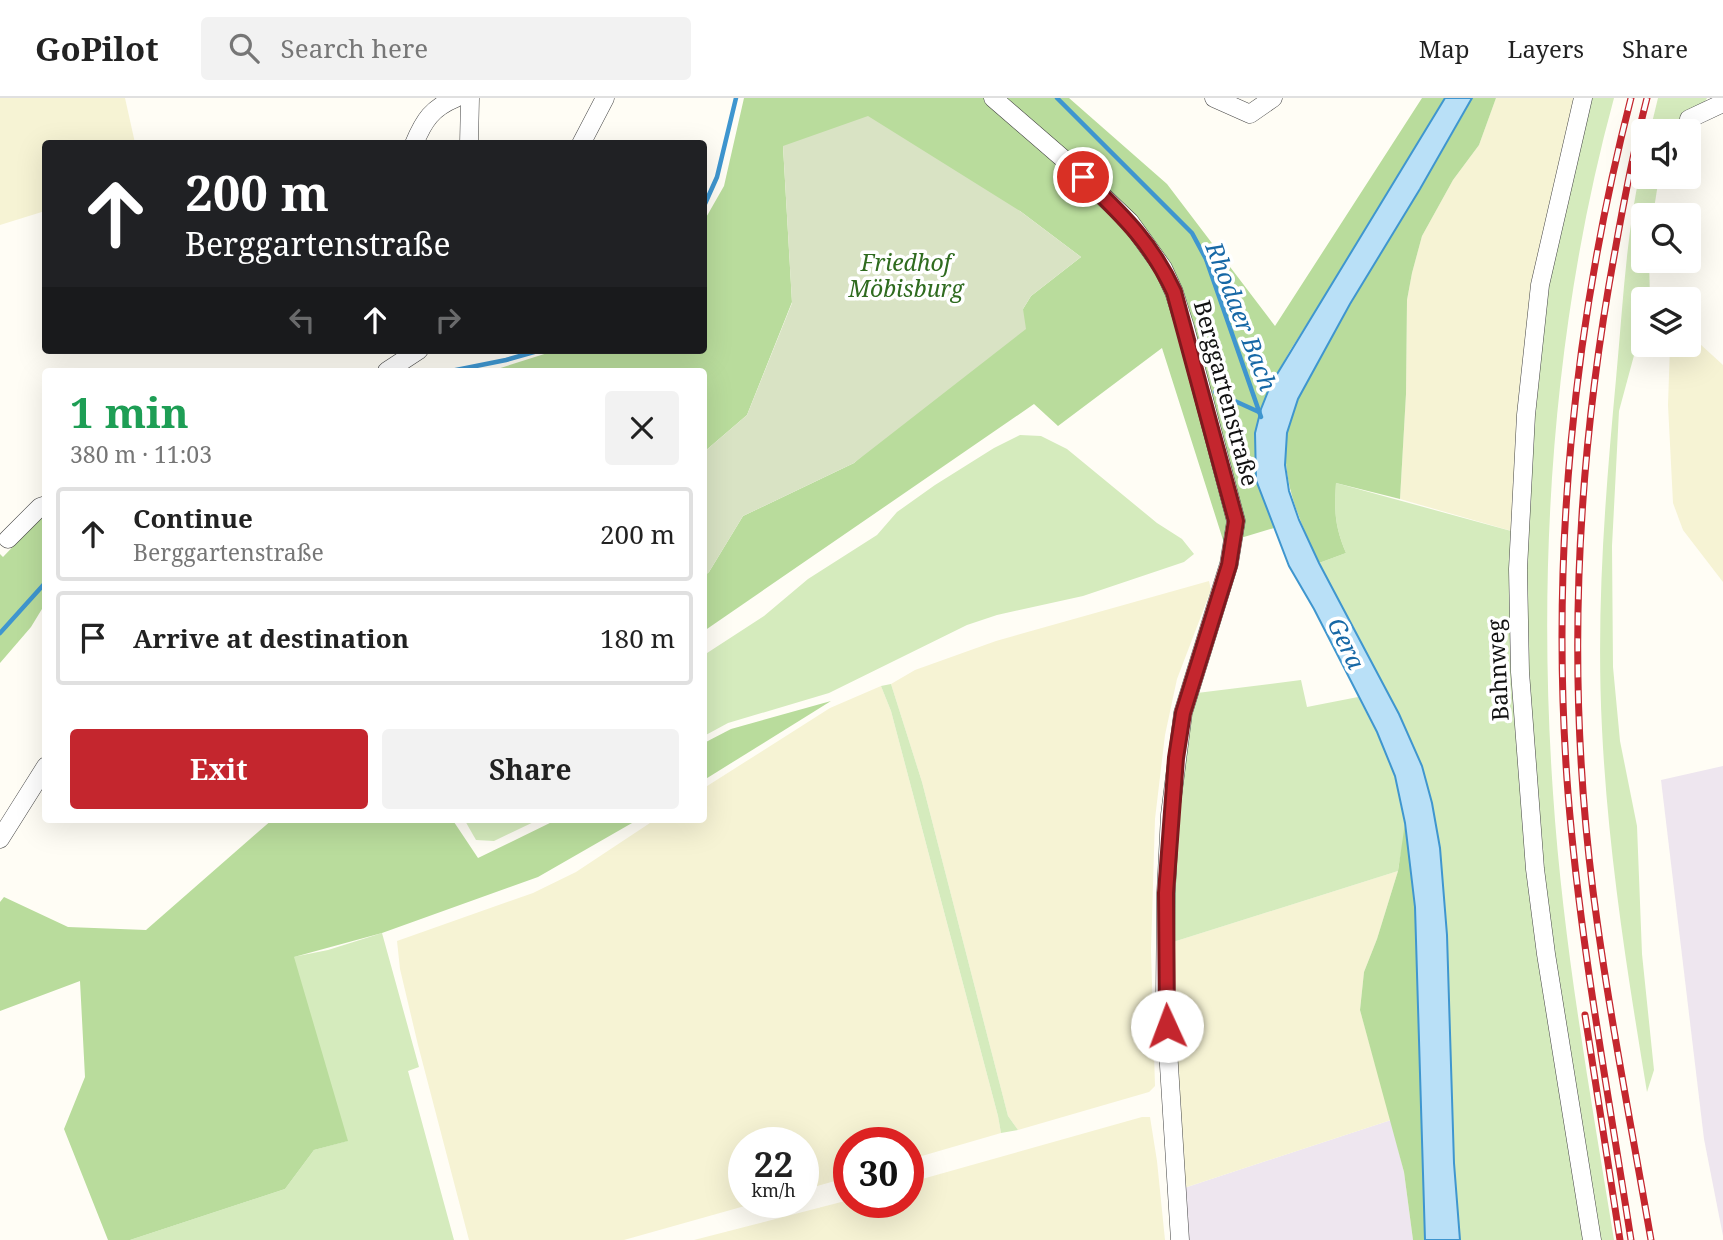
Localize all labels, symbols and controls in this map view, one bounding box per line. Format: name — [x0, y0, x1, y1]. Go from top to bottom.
search box — [201, 17, 691, 80]
text: GoPilot — [35, 26, 159, 71]
icon: search — [225, 29, 263, 67]
text: Search here — [281, 30, 428, 66]
text: Map — [1419, 32, 1470, 65]
text: Layers — [1508, 32, 1584, 65]
text: Share — [1622, 32, 1688, 65]
map controls — [1631, 119, 1701, 357]
button: sound — [1631, 119, 1701, 189]
pin — [1053, 147, 1113, 207]
icon: arrive — [1064, 158, 1102, 196]
text: 200 m — [185, 159, 329, 225]
icon: ahead — [70, 168, 161, 259]
button: search — [1631, 203, 1701, 273]
text: Berggartenstraße — [185, 222, 451, 265]
water label: Rhodaer Bach — [1198, 236, 1286, 395]
park label: Friedhof Möbisburg — [847, 246, 965, 304]
button: layers — [1631, 287, 1701, 357]
street label: Berggartenstraße — [1187, 297, 1267, 489]
icon: left — [283, 301, 321, 339]
icon: ahead — [356, 301, 394, 339]
icon: right — [429, 301, 467, 339]
text: 1 min — [70, 383, 189, 440]
button: close — [605, 391, 679, 465]
text: 380 m · 11:03 — [70, 438, 212, 470]
text: Continue — [133, 500, 253, 536]
icon: ahead — [74, 515, 112, 553]
text: 200 m — [600, 516, 675, 552]
text: Berggartenstraße — [133, 536, 324, 568]
water label: Gera — [1320, 612, 1374, 674]
street label: Bahnweg — [1478, 618, 1516, 722]
icon: arrive — [74, 619, 112, 657]
text: Arrive at destination — [133, 620, 409, 656]
text: 180 m — [600, 620, 675, 656]
button: Exit — [70, 729, 368, 809]
button: Share — [382, 729, 679, 809]
position arrow — [1130, 989, 1204, 1063]
speed limit sign: 30 — [833, 1127, 924, 1218]
text: 22 — [754, 1140, 793, 1187]
text: km/h — [751, 1178, 796, 1202]

